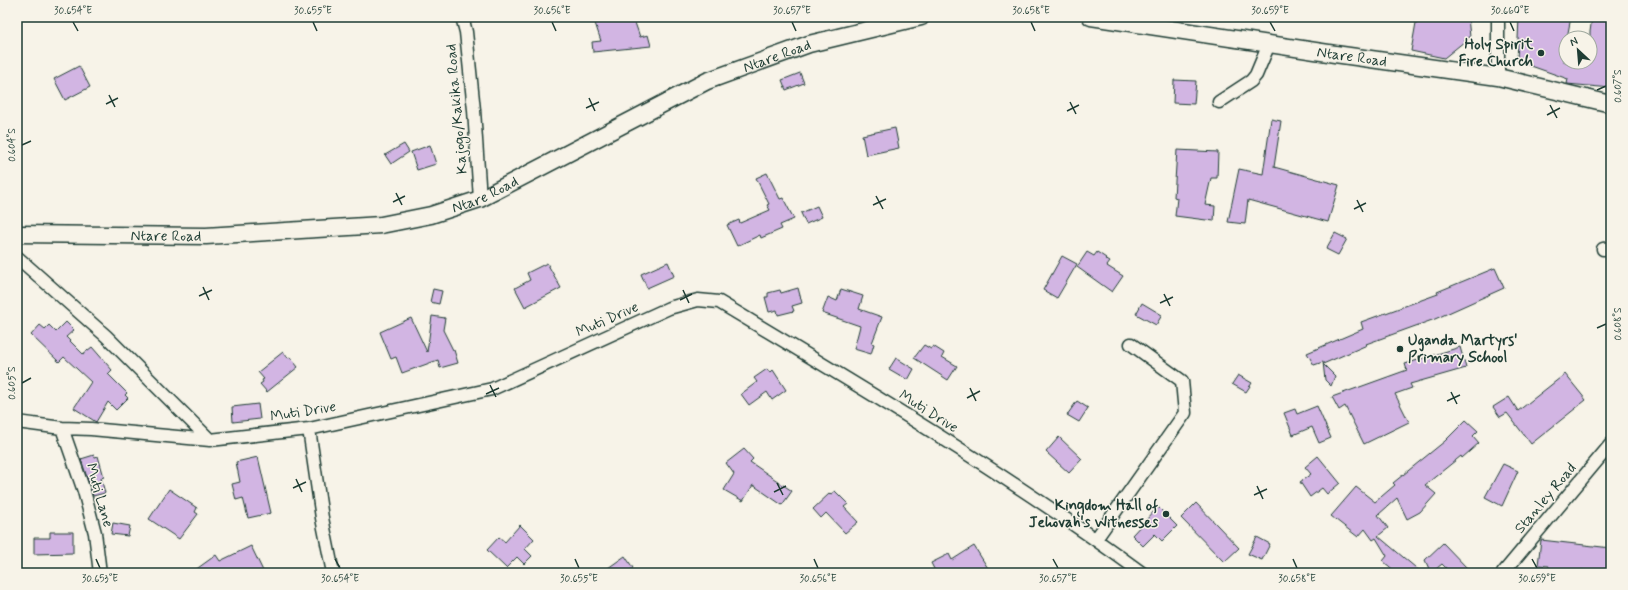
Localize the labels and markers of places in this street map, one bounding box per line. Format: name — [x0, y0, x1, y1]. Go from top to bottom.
place label: Holy Spirit Fire Church — [1458, 35, 1534, 72]
marker: Holy Spirit Fire Church — [1536, 48, 1546, 58]
place label: Uganda Martyrs' Primary School — [1408, 331, 1517, 368]
marker: Uganda Martyrs' Primary School — [1395, 344, 1405, 354]
place label: Kingdom Hall of Jehovah's Witnesses — [1029, 496, 1158, 533]
marker: Kingdom Hall of Jehovah's Witnesses — [1161, 509, 1171, 519]

